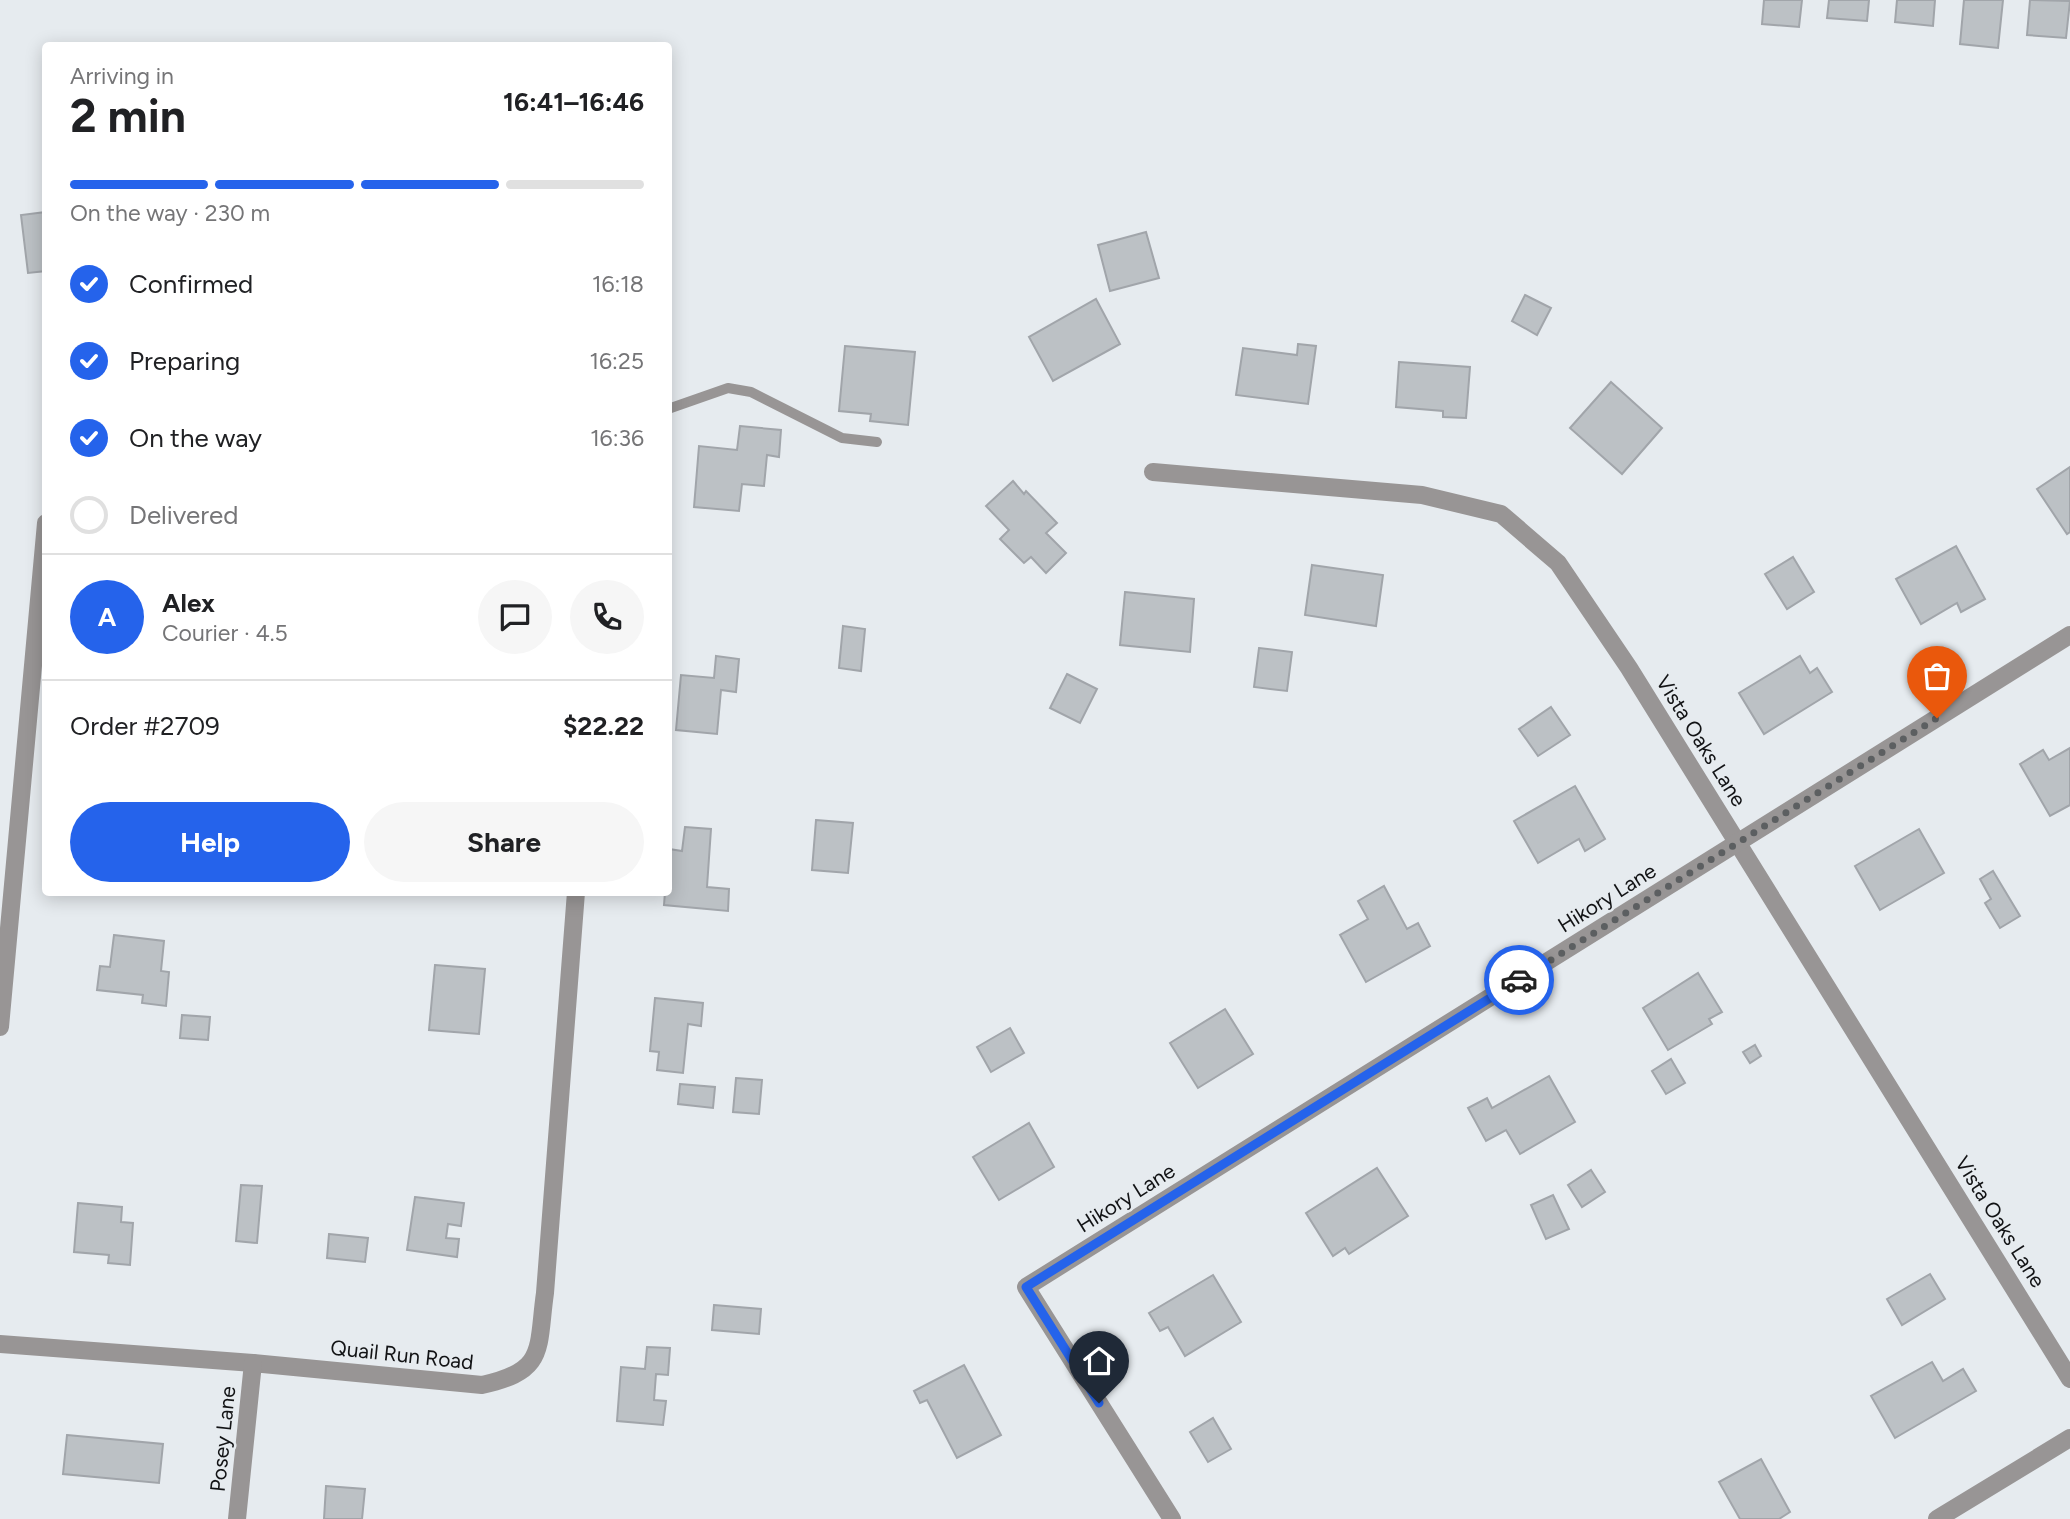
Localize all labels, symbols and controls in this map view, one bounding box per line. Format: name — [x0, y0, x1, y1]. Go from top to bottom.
text: Arriving in — [70, 62, 174, 90]
text: 16:41–16:46 — [503, 86, 644, 118]
text: 2 min — [70, 88, 186, 144]
text: On the way · 230 m — [70, 199, 270, 227]
icon: check — [70, 265, 108, 303]
text: Confirmed — [129, 268, 253, 300]
text: 16:18 — [592, 270, 644, 298]
icon: check — [70, 342, 108, 380]
text: Preparing — [129, 345, 240, 377]
text: 16:25 — [590, 347, 644, 375]
icon: check — [70, 419, 108, 457]
text: On the way — [129, 422, 262, 454]
text: 16:36 — [590, 424, 644, 452]
text: Delivered — [129, 499, 238, 531]
button: chat — [478, 580, 552, 654]
button: phone — [570, 580, 644, 654]
text: Alex — [162, 587, 215, 619]
text: A — [98, 601, 116, 633]
text: Courier · 4.5 — [162, 619, 288, 647]
pin — [1907, 646, 1967, 718]
icon: bag — [1918, 657, 1956, 695]
street label: Vista Oaks Lane — [1651, 671, 1752, 811]
text: Order #2709 — [70, 710, 220, 742]
text: $22.22 — [563, 710, 644, 742]
button: Help — [70, 802, 350, 882]
button: Share — [364, 802, 644, 882]
street label: Hikory Lane — [1553, 858, 1660, 938]
courier — [1484, 945, 1554, 1015]
icon: car — [1500, 961, 1538, 999]
street label: Vista Oaks Lane — [1950, 1152, 2051, 1292]
street label: Hikory Lane — [1072, 1158, 1179, 1238]
pin — [1069, 1331, 1129, 1403]
street label: Quail Run Road — [329, 1335, 475, 1374]
icon: home — [1080, 1342, 1118, 1380]
street label: Posey Lane — [205, 1385, 240, 1493]

